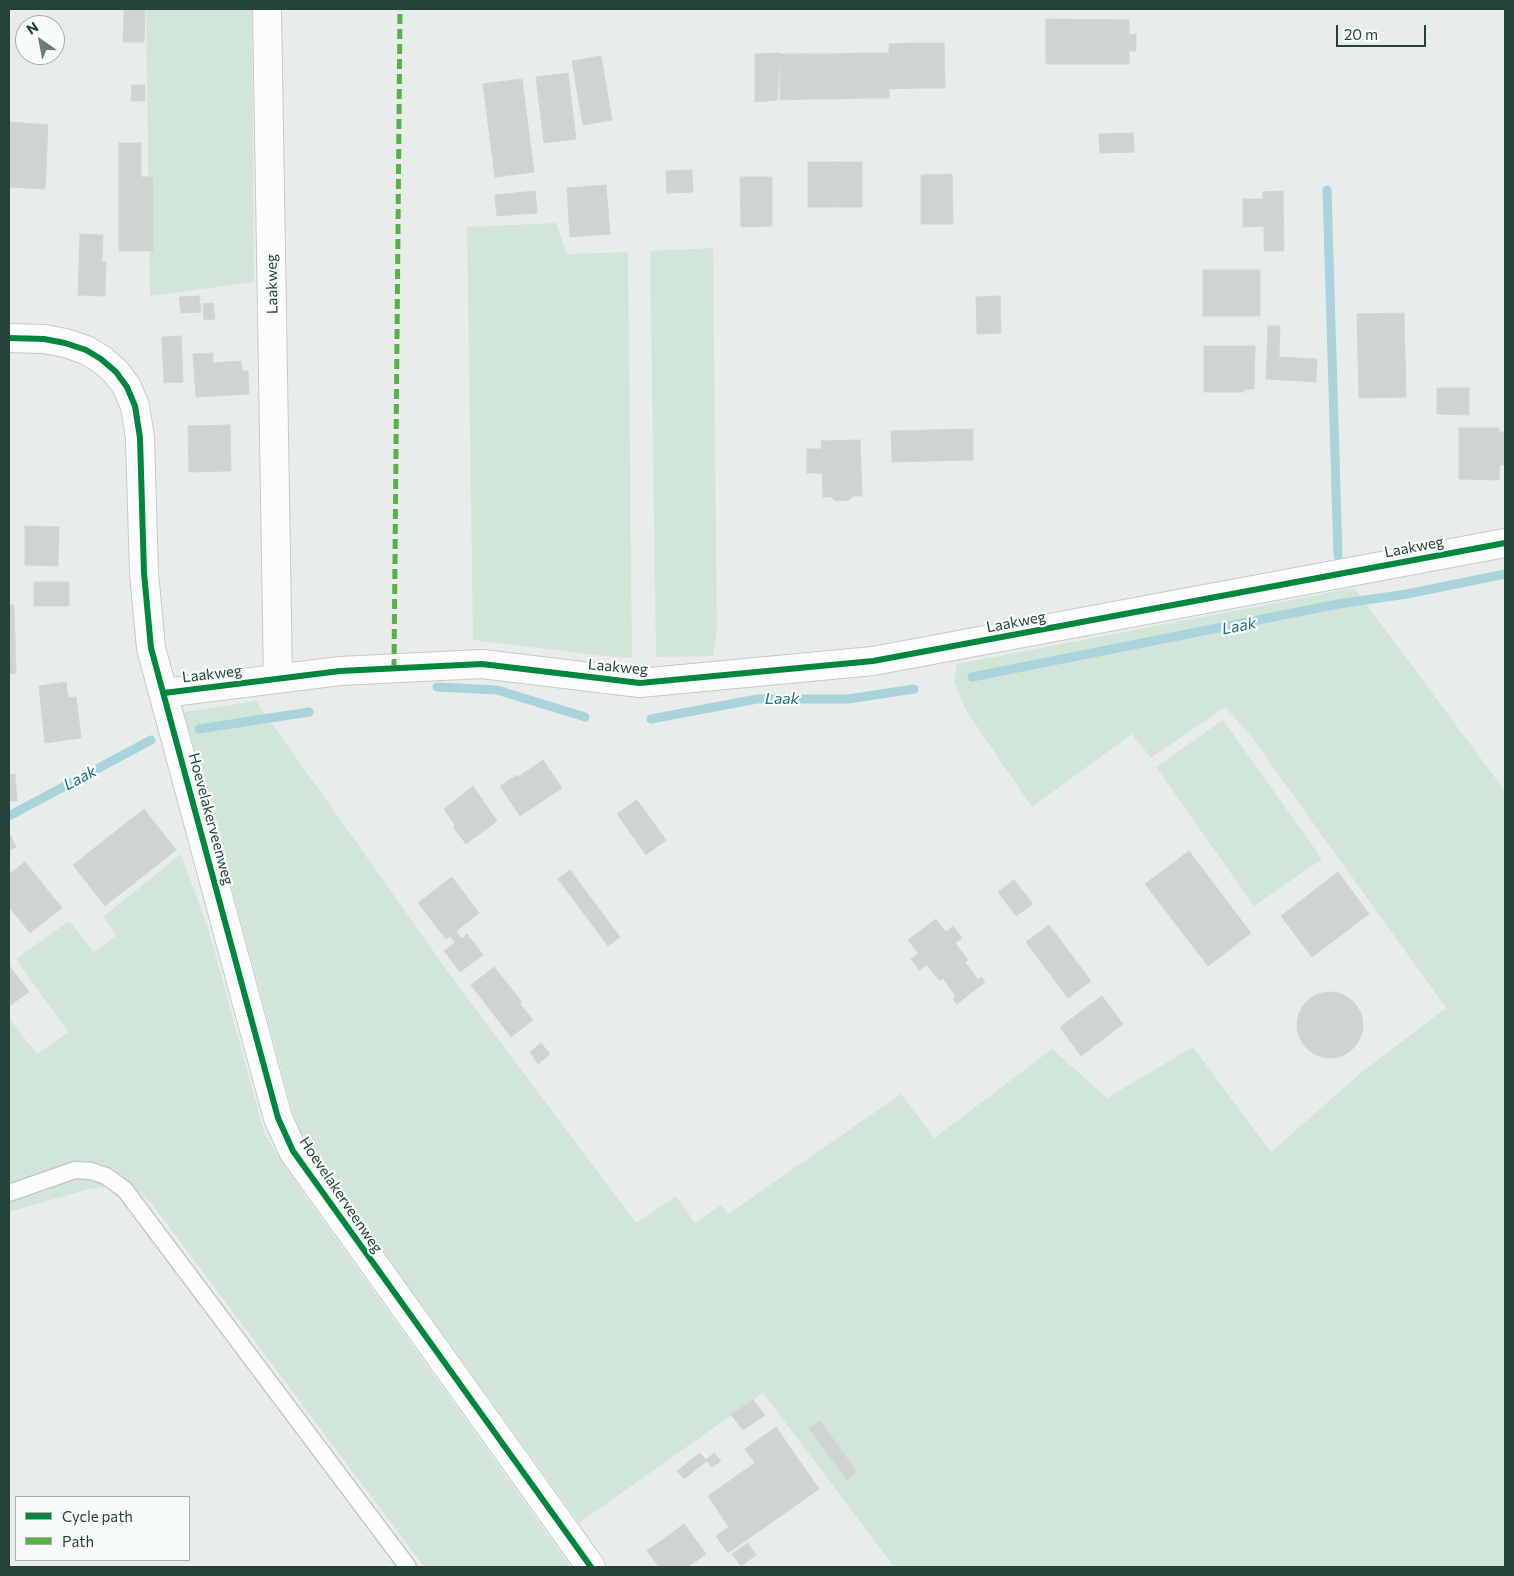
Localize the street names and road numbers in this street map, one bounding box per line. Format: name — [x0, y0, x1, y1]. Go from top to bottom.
street label: Laakweg — [262, 254, 282, 314]
street label: Laakweg — [1383, 532, 1445, 562]
street label: Laakweg — [985, 607, 1047, 637]
street label: Laakweg — [587, 655, 649, 679]
street label: Laakweg — [181, 661, 243, 687]
street label: Hoevelakerveenweg — [185, 751, 237, 887]
street label: Hoevelakerveenweg — [295, 1134, 387, 1256]

